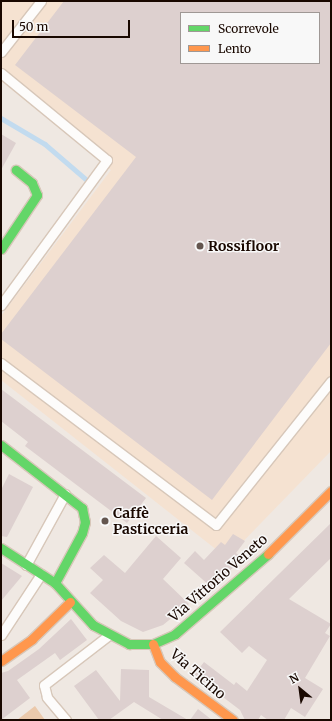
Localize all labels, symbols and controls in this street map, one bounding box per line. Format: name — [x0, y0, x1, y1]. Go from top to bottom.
scale bar — [14, 12, 132, 38]
legend — [180, 12, 320, 64]
text: 50 m — [19, 19, 48, 34]
text: Scorrevole — [218, 21, 279, 36]
text: Lento — [218, 41, 251, 56]
place label: Rossifloor — [208, 238, 279, 254]
marker: Rossifloor — [195, 241, 205, 251]
place label: Caffè Pasticceria — [113, 505, 188, 538]
marker: Caffè Pasticceria — [100, 516, 110, 526]
street label: Via Vittorio Veneto — [165, 531, 271, 625]
street label: Via Ticino — [167, 645, 229, 703]
north arrow — [280, 669, 320, 709]
text: N — [287, 670, 301, 687]

